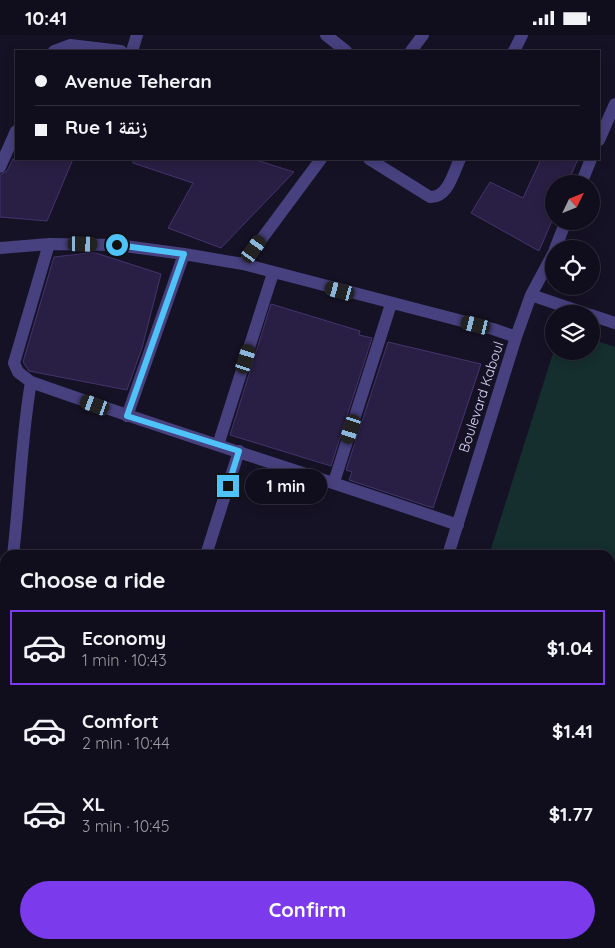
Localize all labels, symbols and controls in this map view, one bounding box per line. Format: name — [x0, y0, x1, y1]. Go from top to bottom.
text: 10:41 — [25, 6, 67, 30]
text: Avenue Teheran — [65, 69, 212, 93]
text: Rue 1 زنقة — [65, 115, 147, 139]
north arrow — [545, 175, 600, 230]
map controls — [545, 175, 600, 360]
car — [239, 232, 268, 266]
route start — [106, 234, 128, 256]
car — [67, 236, 98, 252]
button: locate — [545, 240, 600, 295]
car — [323, 280, 356, 302]
button: layers — [545, 305, 600, 360]
car — [459, 314, 492, 336]
street label: Boulevard Kaboul — [455, 339, 507, 455]
car — [234, 342, 257, 376]
car — [78, 393, 111, 417]
car — [339, 412, 362, 446]
callout: 1 min — [246, 469, 328, 503]
route end — [217, 475, 239, 497]
text: 1 min — [267, 476, 305, 496]
text: Choose a ride — [20, 566, 165, 594]
icon: car — [22, 625, 67, 670]
text: Economy — [82, 626, 166, 650]
text: $1.04 — [547, 636, 593, 660]
text: 1 min · 10:43 — [82, 650, 167, 670]
icon: car — [22, 708, 67, 753]
text: Comfort — [82, 709, 159, 733]
text: $1.41 — [552, 719, 593, 743]
text: 2 min · 10:44 — [82, 733, 170, 753]
icon: car — [22, 791, 67, 836]
text: XL — [82, 792, 105, 816]
text: $1.77 — [549, 802, 593, 826]
text: 3 min · 10:45 — [82, 816, 170, 836]
button: Confirm — [20, 881, 595, 939]

